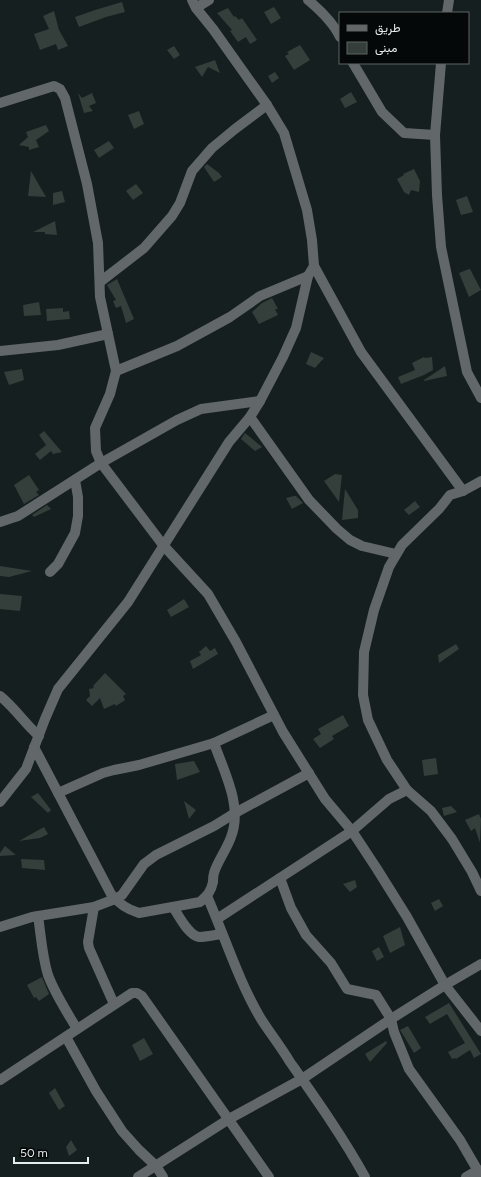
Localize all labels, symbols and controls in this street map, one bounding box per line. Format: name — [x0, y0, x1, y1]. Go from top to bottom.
legend — [339, 12, 469, 64]
text: طريق — [375, 21, 401, 36]
text: مبنى — [375, 41, 397, 56]
scale bar — [14, 1139, 88, 1165]
text: 50 m — [20, 1146, 48, 1160]

